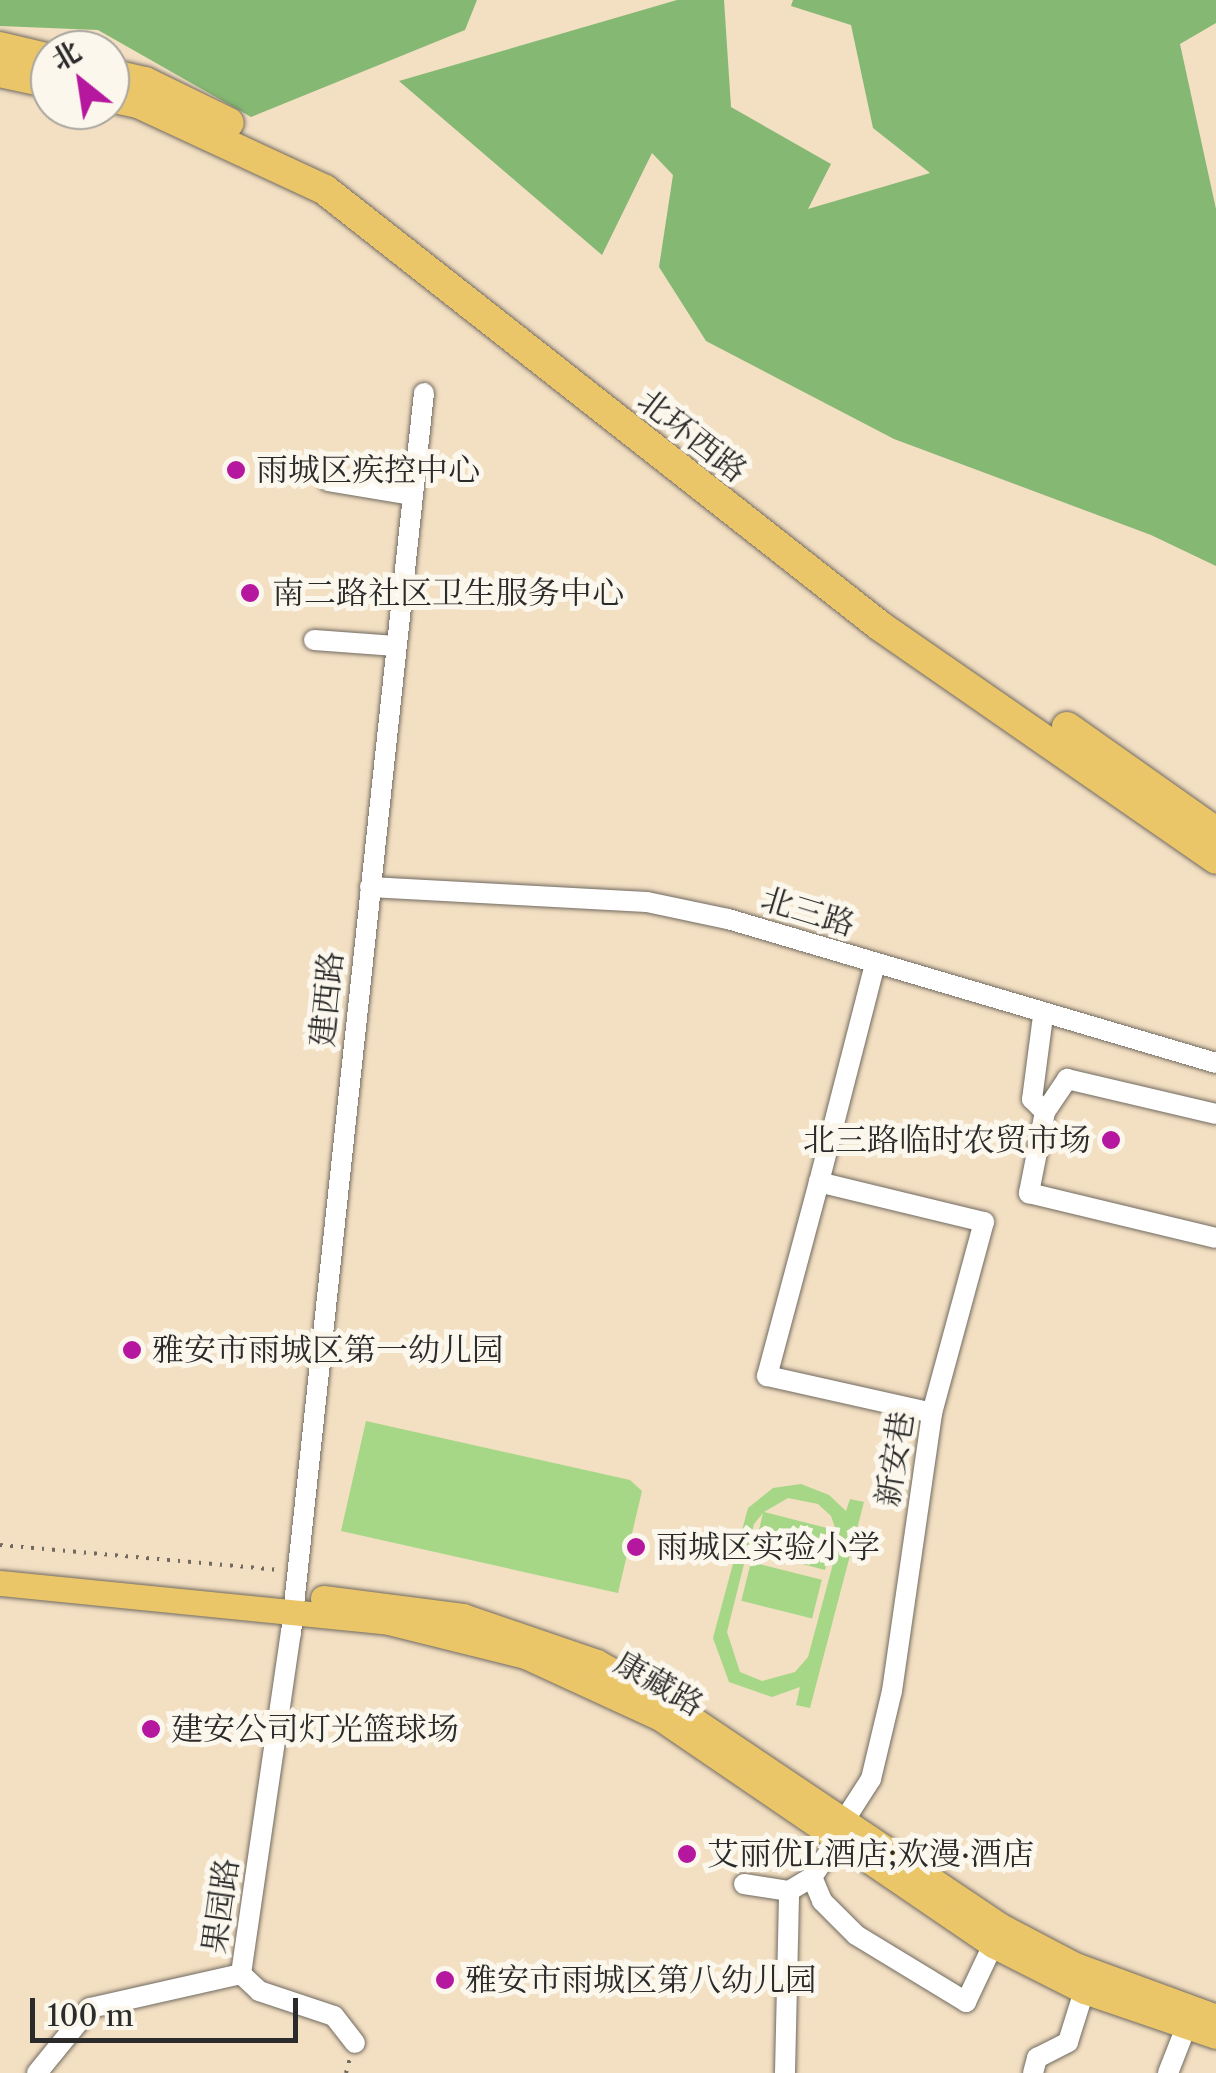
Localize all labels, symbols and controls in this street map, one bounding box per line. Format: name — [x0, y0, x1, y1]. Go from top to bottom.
north arrow — [30, 30, 130, 130]
text: 北 — [45, 34, 87, 77]
street label: 北环西路 — [630, 381, 754, 491]
place label: 雨城区疾控中心 — [256, 451, 480, 489]
marker: 雨城区疾控中心 — [225, 459, 247, 481]
place label: 南二路社区卫生服务中心 — [272, 574, 624, 612]
marker: 南二路社区卫生服务中心 — [237, 580, 263, 606]
street label: 北三路 — [756, 880, 860, 944]
street label: 建西路 — [303, 949, 351, 1049]
place label: 北三路临时农贸市场 — [803, 1121, 1091, 1159]
marker: 北三路临时农贸市场 — [1100, 1129, 1122, 1151]
place label: 雅安市雨城区第一幼儿园 — [152, 1331, 504, 1369]
marker: 雅安市雨城区第一幼儿园 — [121, 1339, 143, 1361]
street label: 新安巷 — [869, 1409, 921, 1509]
place label: 雨城区实验小学 — [656, 1528, 880, 1566]
marker: 雨城区实验小学 — [625, 1536, 647, 1558]
street label: 康藏路 — [608, 1643, 710, 1725]
place label: 建安公司灯光篮球场 — [171, 1710, 459, 1748]
marker: 建安公司灯光篮球场 — [140, 1718, 162, 1740]
place label: 艾丽优L酒店;欢漫·酒店 — [707, 1835, 1034, 1873]
marker: 艾丽优L酒店;欢漫·酒店 — [676, 1843, 698, 1865]
street label: 果园路 — [195, 1856, 247, 1956]
place label: 雅安市雨城区第八幼儿园 — [465, 1961, 817, 1999]
marker: 雅安市雨城区第八幼儿园 — [434, 1969, 456, 1991]
scale bar — [35, 1978, 302, 2040]
text: 100 m — [47, 1997, 134, 2034]

